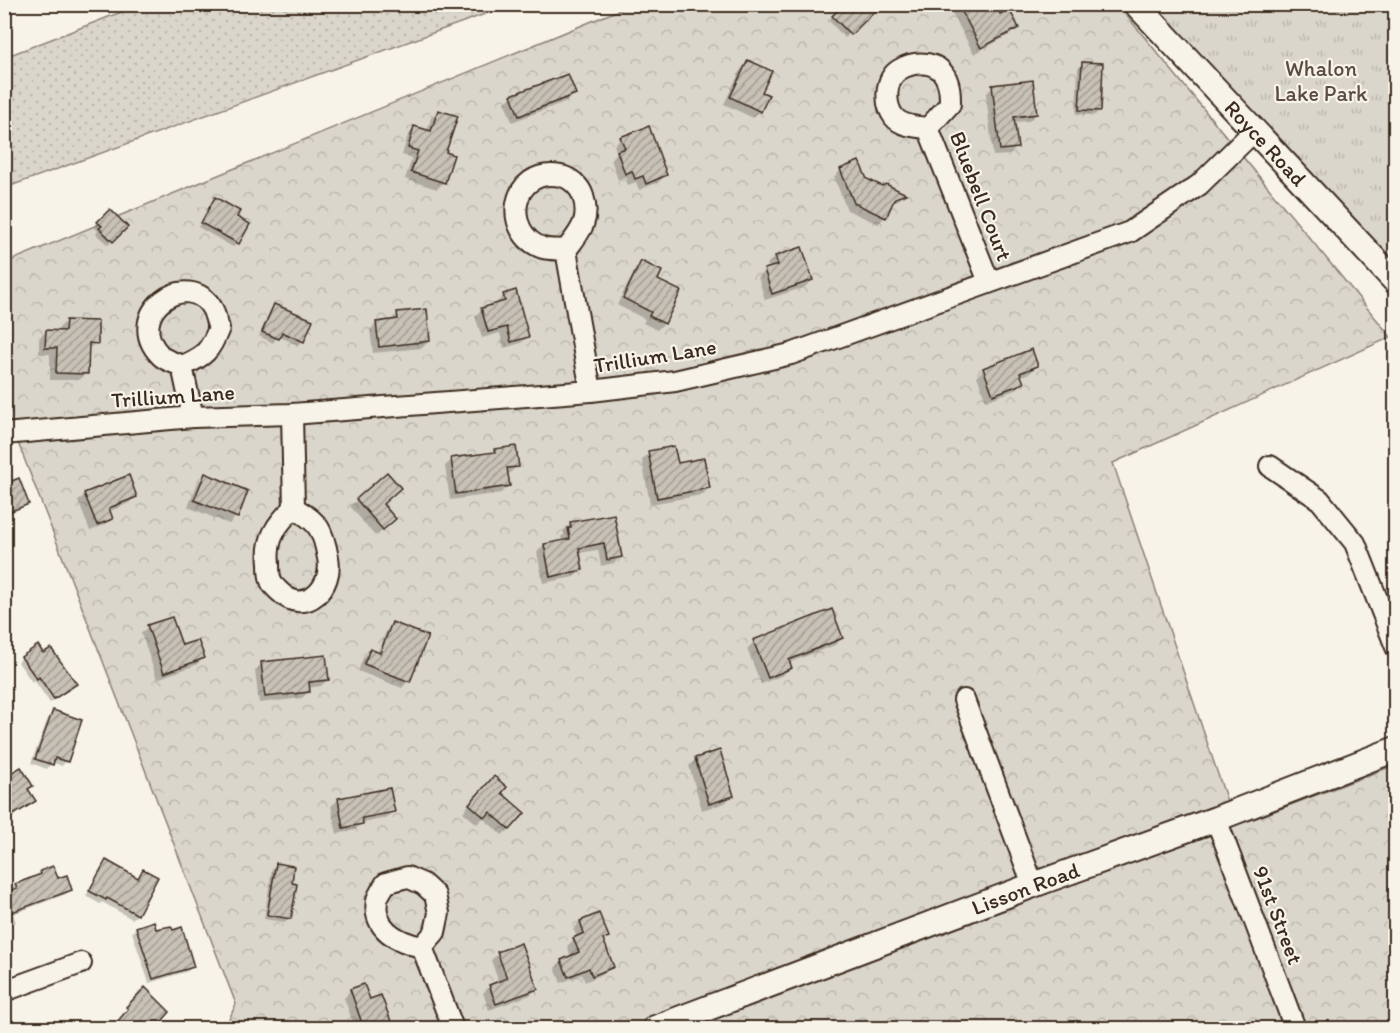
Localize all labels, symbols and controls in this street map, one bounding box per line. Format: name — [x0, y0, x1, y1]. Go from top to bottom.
park label: Whalon Lake Park — [1275, 55, 1368, 107]
street label: Royce Road — [1219, 94, 1313, 192]
street label: Bluebell Court — [944, 127, 1018, 265]
street label: Trillium Lane — [592, 333, 718, 379]
street label: Trillium Lane — [110, 378, 236, 414]
street label: Lisson Road — [968, 856, 1083, 921]
street label: 91st Street — [1247, 862, 1309, 968]

